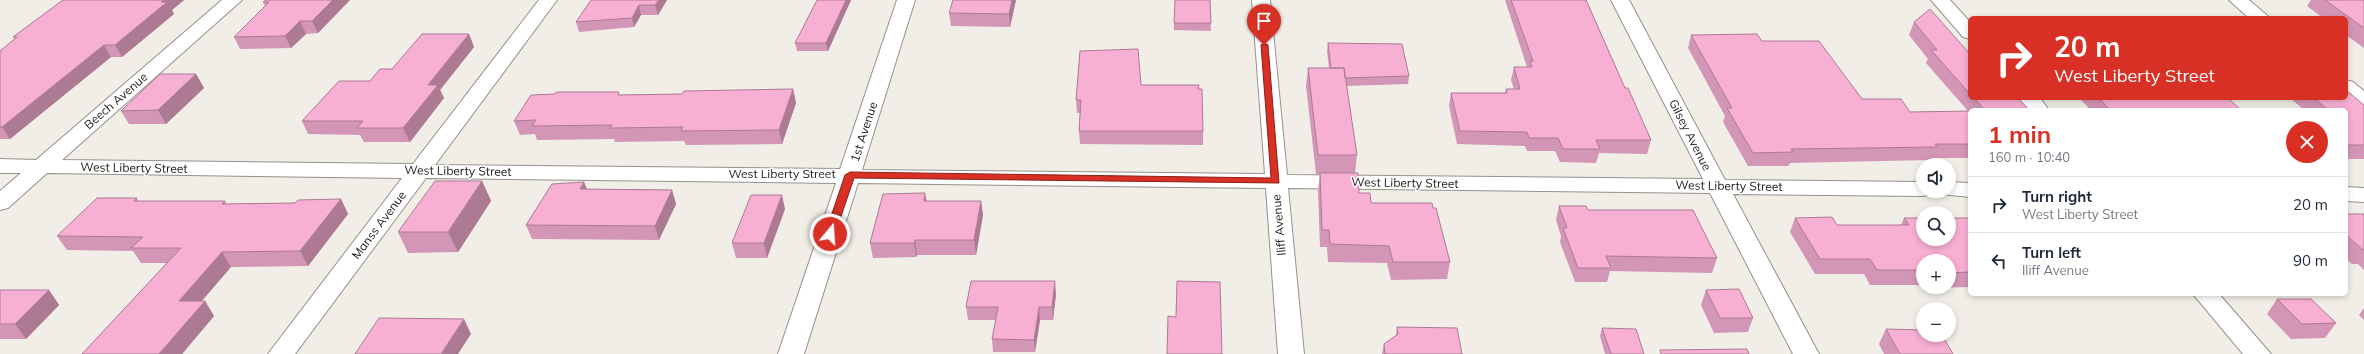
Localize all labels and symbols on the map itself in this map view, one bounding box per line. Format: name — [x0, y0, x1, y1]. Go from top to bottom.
pin — [1247, 4, 1281, 45]
street label: Beech Avenue — [81, 69, 150, 132]
street label: Gilsey Avenue — [1666, 97, 1715, 173]
street label: 1st Avenue — [847, 100, 880, 164]
street label: West Liberty Street — [80, 159, 188, 176]
street label: West Liberty Street — [404, 162, 512, 179]
street label: West Liberty Street — [728, 166, 836, 181]
street label: West Liberty Street — [1351, 174, 1459, 191]
street label: West Liberty Street — [1675, 177, 1783, 194]
street label: Manss Avenue — [348, 188, 409, 262]
street label: Iliff Avenue — [1268, 194, 1289, 256]
position arrow — [809, 213, 851, 255]

